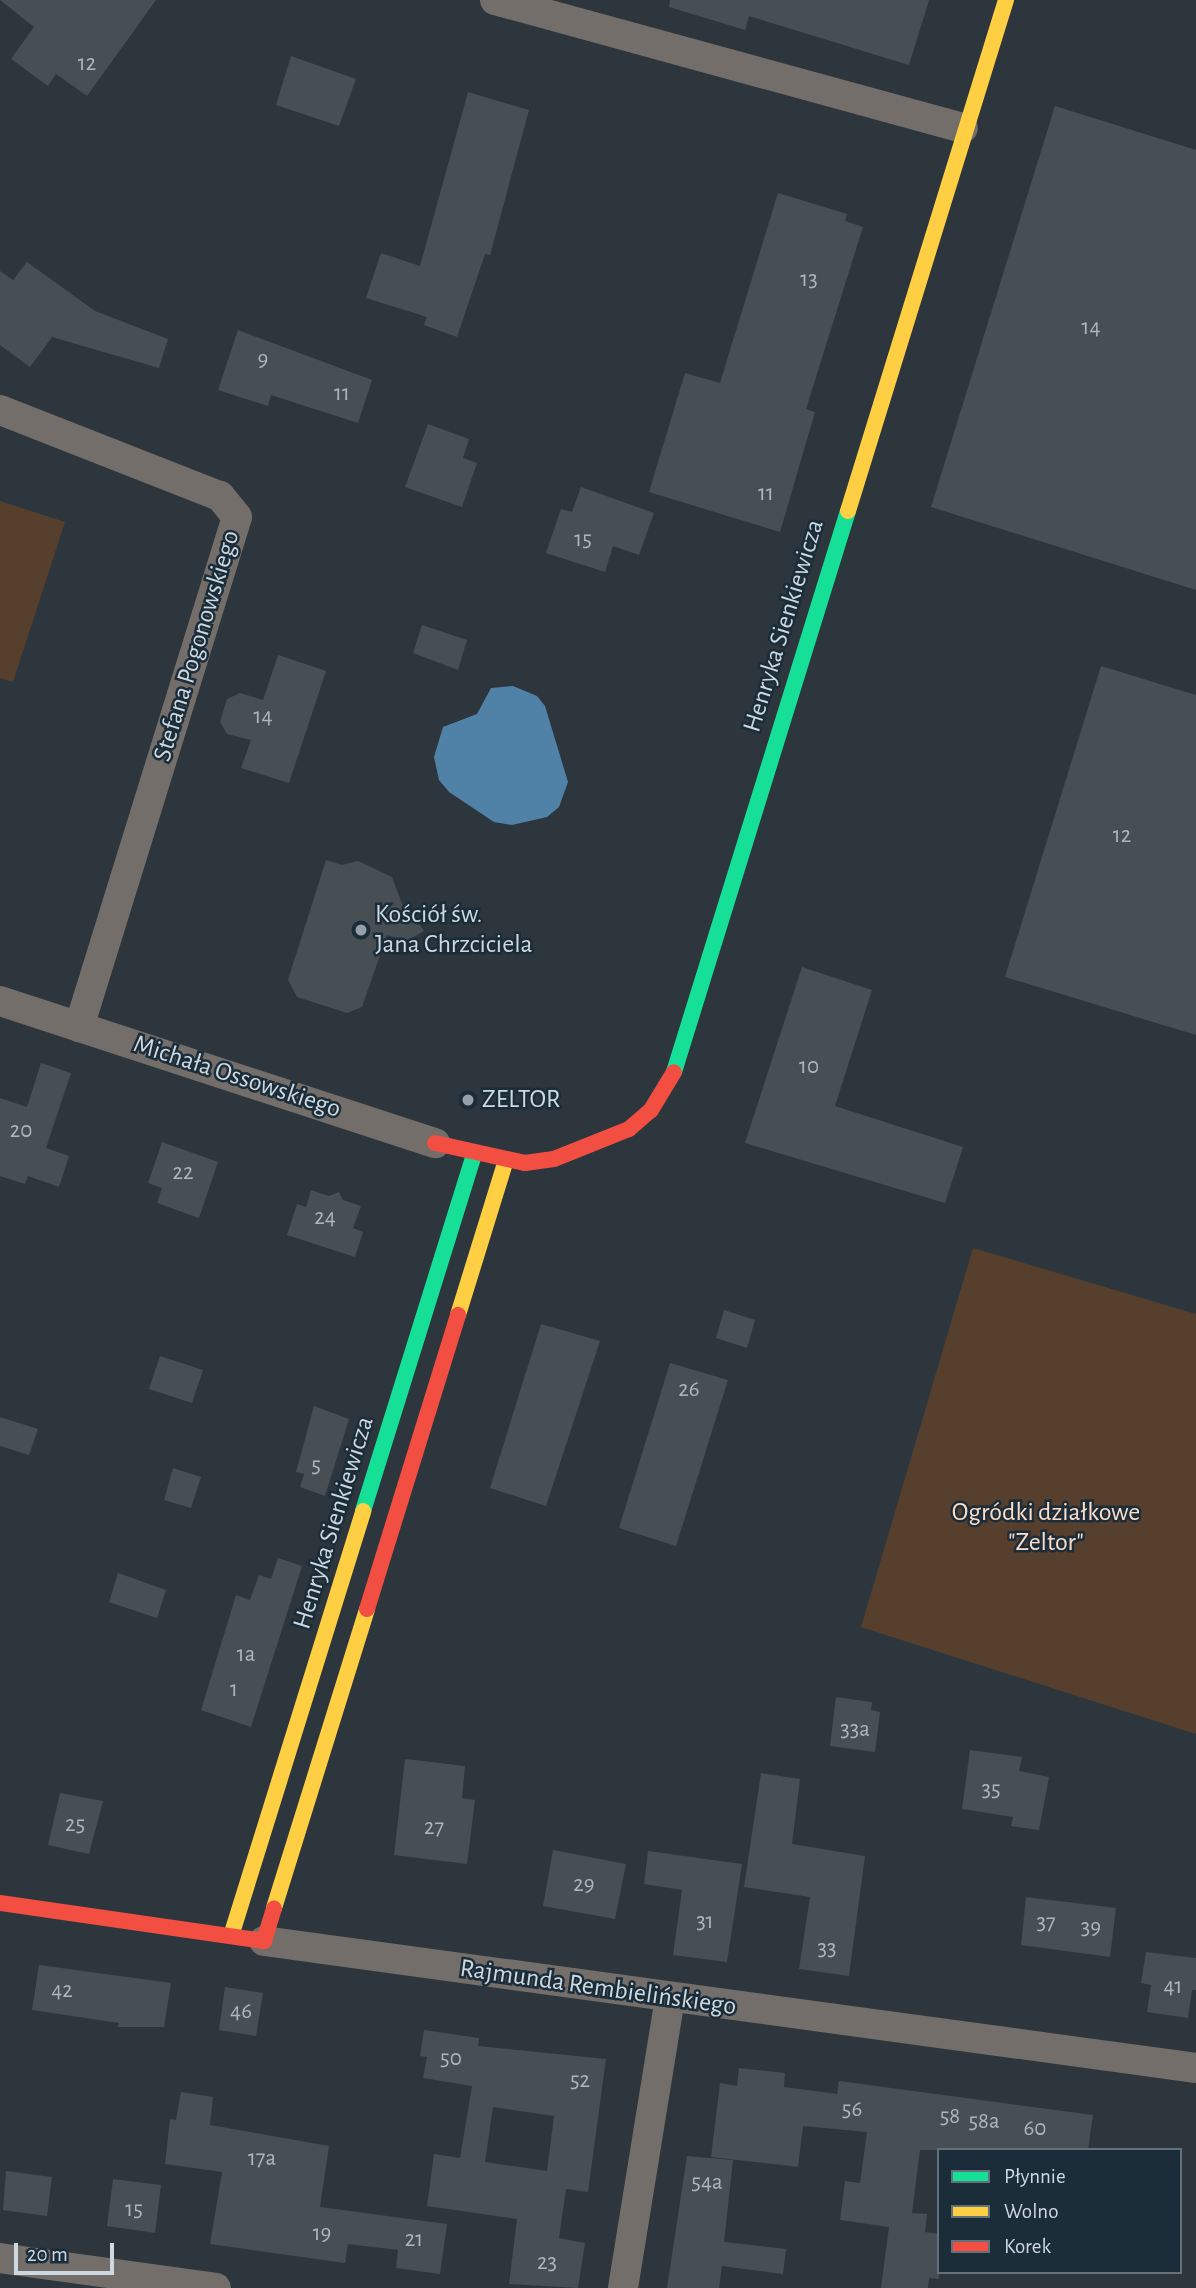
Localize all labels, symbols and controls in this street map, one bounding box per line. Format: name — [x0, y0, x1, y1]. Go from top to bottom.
house number: 12 — [78, 50, 96, 78]
house number: 13 — [800, 266, 818, 294]
house number: 14 — [1082, 314, 1100, 342]
house number: 9 — [258, 346, 268, 374]
house number: 11 — [334, 380, 350, 408]
house number: 11 — [758, 480, 774, 508]
street label: Henryka Sienkiewicza — [737, 516, 831, 736]
house number: 15 — [574, 526, 592, 554]
street label: Stefana Pogonowskiego — [147, 527, 247, 765]
house number: 14 — [254, 703, 272, 731]
house number: 12 — [1113, 822, 1131, 850]
place label: Kościół św. Jana Chrzciciela — [375, 899, 533, 960]
marker: Kościół św. Jana Chrzciciela — [353, 922, 369, 938]
street label: Michała Ossowskiego — [129, 1029, 345, 1125]
house number: 10 — [799, 1053, 819, 1081]
place label: ZELTOR — [482, 1084, 560, 1116]
marker: ZELTOR — [460, 1092, 476, 1108]
house number: 20 — [10, 1117, 32, 1145]
house number: 22 — [173, 1159, 193, 1187]
house number: 24 — [314, 1204, 336, 1232]
house number: 26 — [678, 1376, 700, 1404]
street label: Henryka Sienkiewicza — [287, 1413, 381, 1633]
house number: 5 — [311, 1452, 321, 1480]
park label: Ogródki działkowe "Zeltor" — [952, 1497, 1140, 1558]
house number: 1a — [237, 1641, 255, 1669]
house number: 1 — [230, 1676, 238, 1704]
house number: 33a — [840, 1716, 870, 1744]
house number: 35 — [981, 1776, 1001, 1804]
house number: 25 — [65, 1811, 85, 1839]
house number: 27 — [424, 1814, 444, 1842]
house number: 29 — [573, 1871, 595, 1899]
house number: 31 — [696, 1908, 714, 1936]
house number: 37 — [1036, 1909, 1056, 1937]
house number: 39 — [1081, 1914, 1101, 1942]
house number: 33 — [818, 1935, 836, 1963]
street label: Rajmunda Rembielińskiego — [458, 1953, 738, 2023]
house number: 41 — [1164, 1973, 1182, 2001]
house number: 42 — [51, 1977, 73, 2005]
house number: 46 — [230, 1998, 252, 2026]
house number: 50 — [440, 2045, 462, 2073]
house number: 52 — [570, 2067, 590, 2095]
house number: 56 — [842, 2096, 862, 2124]
house number: 58 — [940, 2103, 960, 2131]
house number: 58a — [968, 2108, 1000, 2136]
house number: 60 — [1024, 2115, 1046, 2143]
house number: 17a — [248, 2145, 276, 2173]
legend — [937, 2148, 1182, 2274]
text: Płynnie — [1004, 2166, 1066, 2187]
house number: 54a — [691, 2169, 723, 2197]
house number: 15 — [125, 2196, 143, 2224]
text: Wolno — [1004, 2201, 1058, 2222]
house number: 19 — [313, 2220, 331, 2248]
house number: 21 — [405, 2226, 423, 2254]
scale bar — [18, 2228, 117, 2272]
text: Korek — [1004, 2236, 1051, 2257]
text: 20 m — [27, 2244, 68, 2265]
house number: 23 — [537, 2249, 557, 2277]

